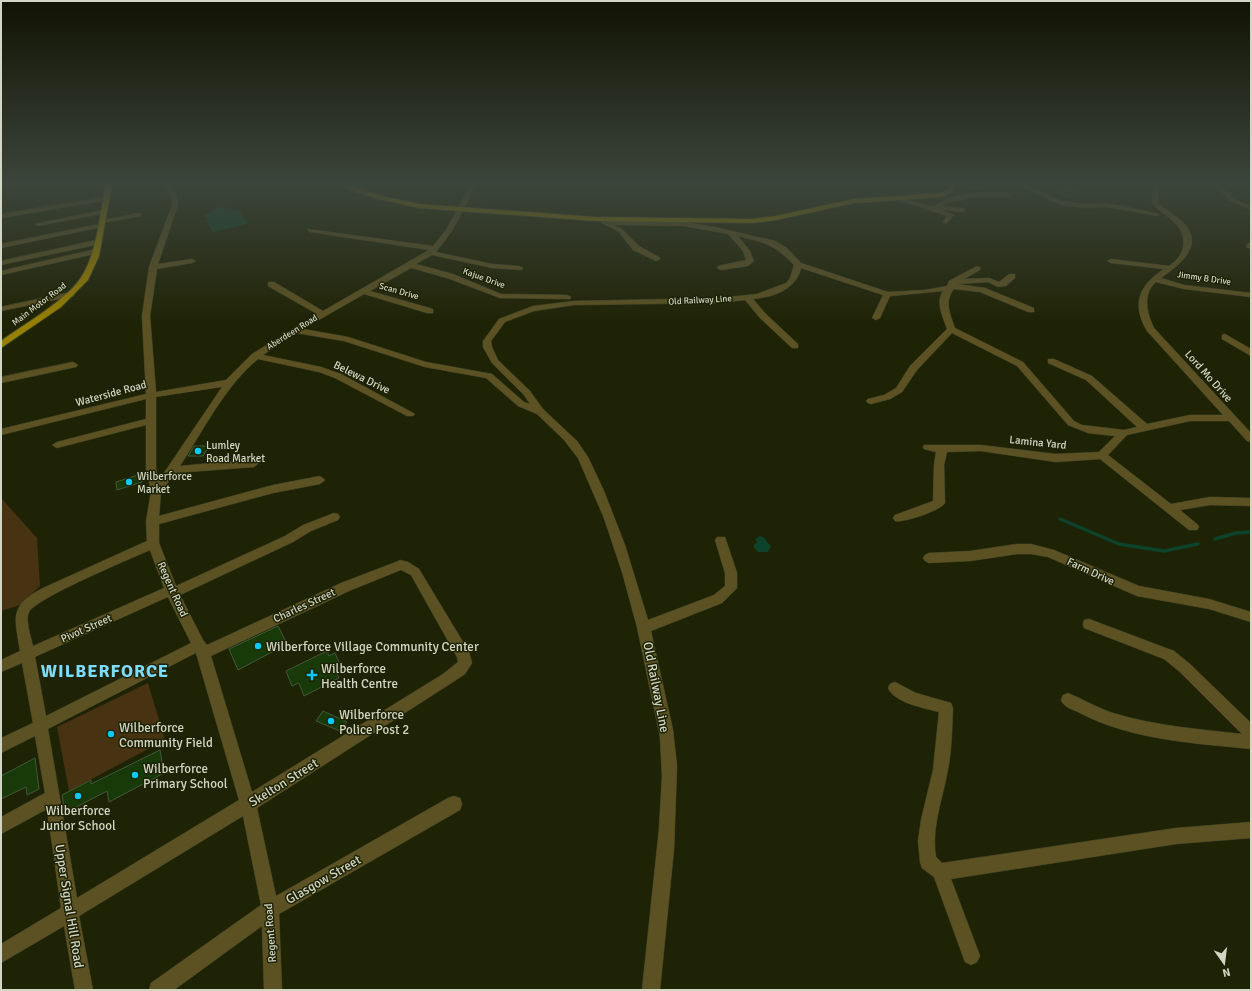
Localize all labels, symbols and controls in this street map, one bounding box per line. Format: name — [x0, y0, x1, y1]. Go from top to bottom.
street label: Kajue Drive — [461, 266, 507, 291]
street label: Jimmy B Drive — [1176, 269, 1232, 288]
street label: Main Motor Road — [10, 280, 69, 328]
street label: Scan Drive — [378, 281, 420, 303]
street label: Old Railway Line — [668, 293, 733, 308]
street label: Aberdeen Road — [265, 312, 320, 352]
street label: Lord Mo Drive — [1182, 348, 1235, 405]
street label: Belewa Drive — [331, 358, 392, 397]
street label: Waterside Road — [74, 378, 148, 409]
street label: Lamina Yard — [1009, 433, 1067, 452]
place label: Lumley Road Market — [206, 439, 265, 465]
marker: Lumley Road Market — [193, 446, 203, 456]
place label: Wilberforce Market — [137, 470, 192, 496]
marker: Wilberforce Market — [124, 477, 134, 487]
street label: Farm Drive — [1065, 555, 1117, 588]
street label: Regent Road — [155, 560, 191, 619]
street label: Charles Street — [271, 585, 337, 625]
street label: Pivot Street — [59, 611, 114, 645]
place label: Wilberforce Village Community Center — [266, 639, 479, 655]
marker: Wilberforce Village Community Center — [253, 641, 263, 651]
street label: Old Railway Line — [639, 641, 673, 734]
district label: WILBERFORCE — [41, 660, 169, 682]
place label: Wilberforce Health Centre — [321, 661, 398, 692]
marker: Wilberforce Health Centre — [306, 669, 318, 681]
place label: Wilberforce Police Post 2 — [339, 707, 409, 738]
marker: Wilberforce Police Post 2 — [326, 716, 336, 726]
place label: Wilberforce Community Field — [119, 720, 213, 751]
marker: Wilberforce Community Field — [106, 729, 116, 739]
street label: Skelton Street — [246, 755, 321, 810]
place label: Wilberforce Primary School — [143, 761, 228, 792]
marker: Wilberforce Primary School — [130, 770, 140, 780]
marker: Wilberforce Junior School — [73, 791, 83, 801]
place label: Wilberforce Junior School — [40, 803, 116, 834]
street label: Upper Signal Hill Road — [51, 843, 87, 969]
street label: Glasgow Street — [283, 852, 364, 908]
street label: Regent Road — [262, 903, 279, 963]
north arrow — [1204, 943, 1244, 983]
text: N — [1221, 965, 1232, 979]

